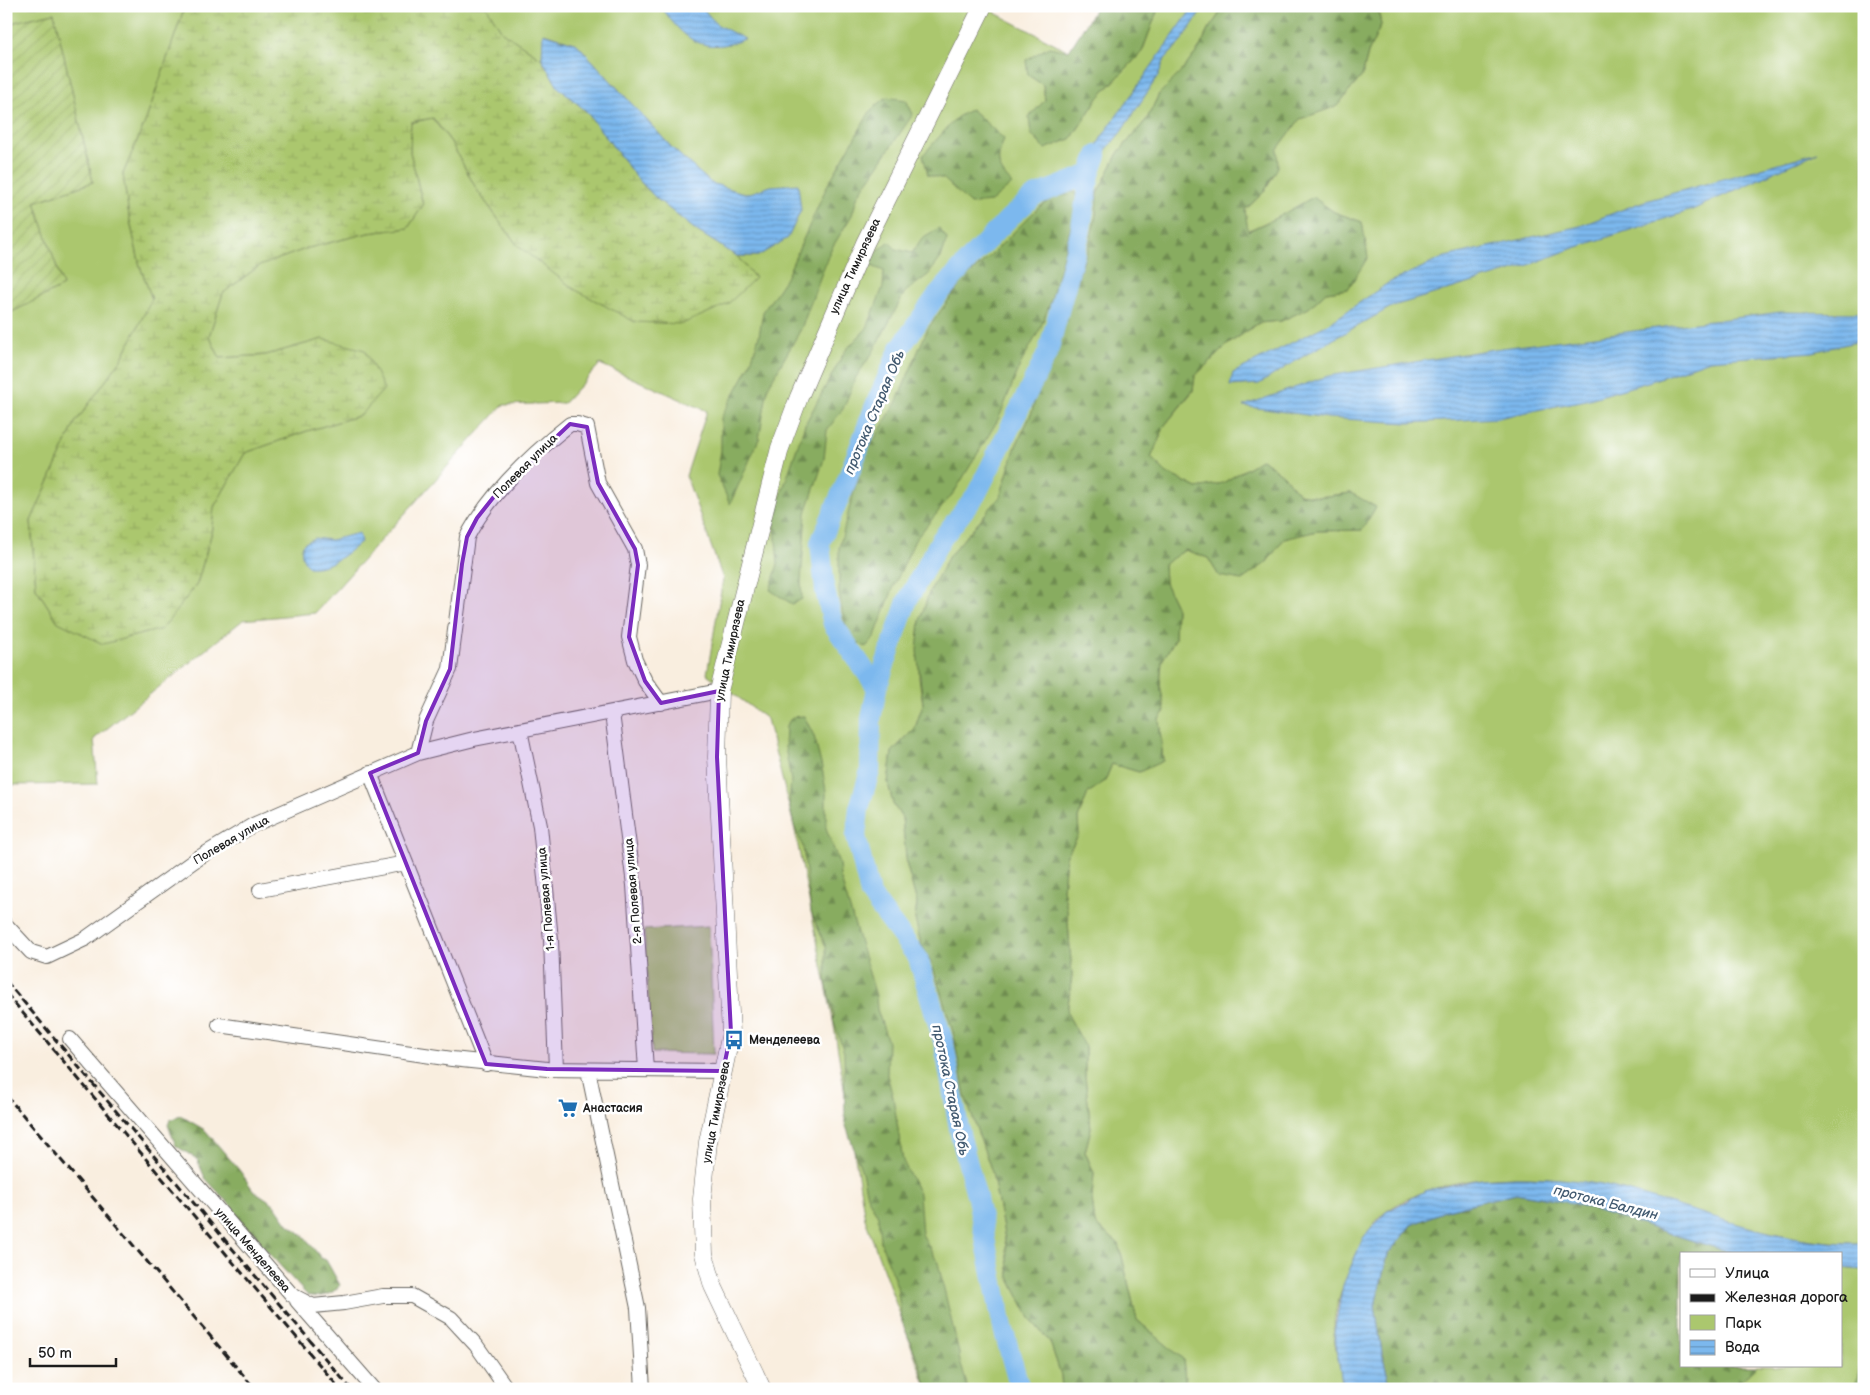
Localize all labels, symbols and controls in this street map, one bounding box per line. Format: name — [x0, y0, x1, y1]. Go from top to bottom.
street label: улица Тимирязева — [827, 216, 884, 316]
water label: протока Старая Обь — [841, 347, 908, 477]
street label: Полевая улица — [490, 431, 561, 502]
street label: улица Тимирязева — [712, 598, 749, 703]
street label: Полевая улица — [191, 813, 272, 868]
street label: 2-я Полевая улица — [621, 837, 646, 945]
street label: 1-я Полевая улица — [534, 846, 559, 951]
water label: протока Старая Обь — [928, 1023, 973, 1157]
bus stop icon: Менделеева — [723, 1029, 745, 1051]
place label: Менделеева — [749, 1033, 821, 1048]
street label: улица Тимирязева — [699, 1060, 734, 1165]
supermarket icon: Анастасия — [557, 1097, 579, 1119]
place label: Анастасия — [582, 1101, 643, 1116]
water label: протока Балдин — [1552, 1181, 1660, 1224]
street label: улица Менделеева — [212, 1205, 294, 1296]
legend — [1680, 1252, 1842, 1368]
text: Улица — [1725, 1264, 1770, 1283]
text: Железная дорога — [1725, 1288, 1848, 1307]
text: Парк — [1725, 1314, 1762, 1333]
scale bar — [30, 1335, 116, 1367]
text: Вода — [1725, 1338, 1760, 1357]
text: 50 m — [38, 1344, 72, 1363]

